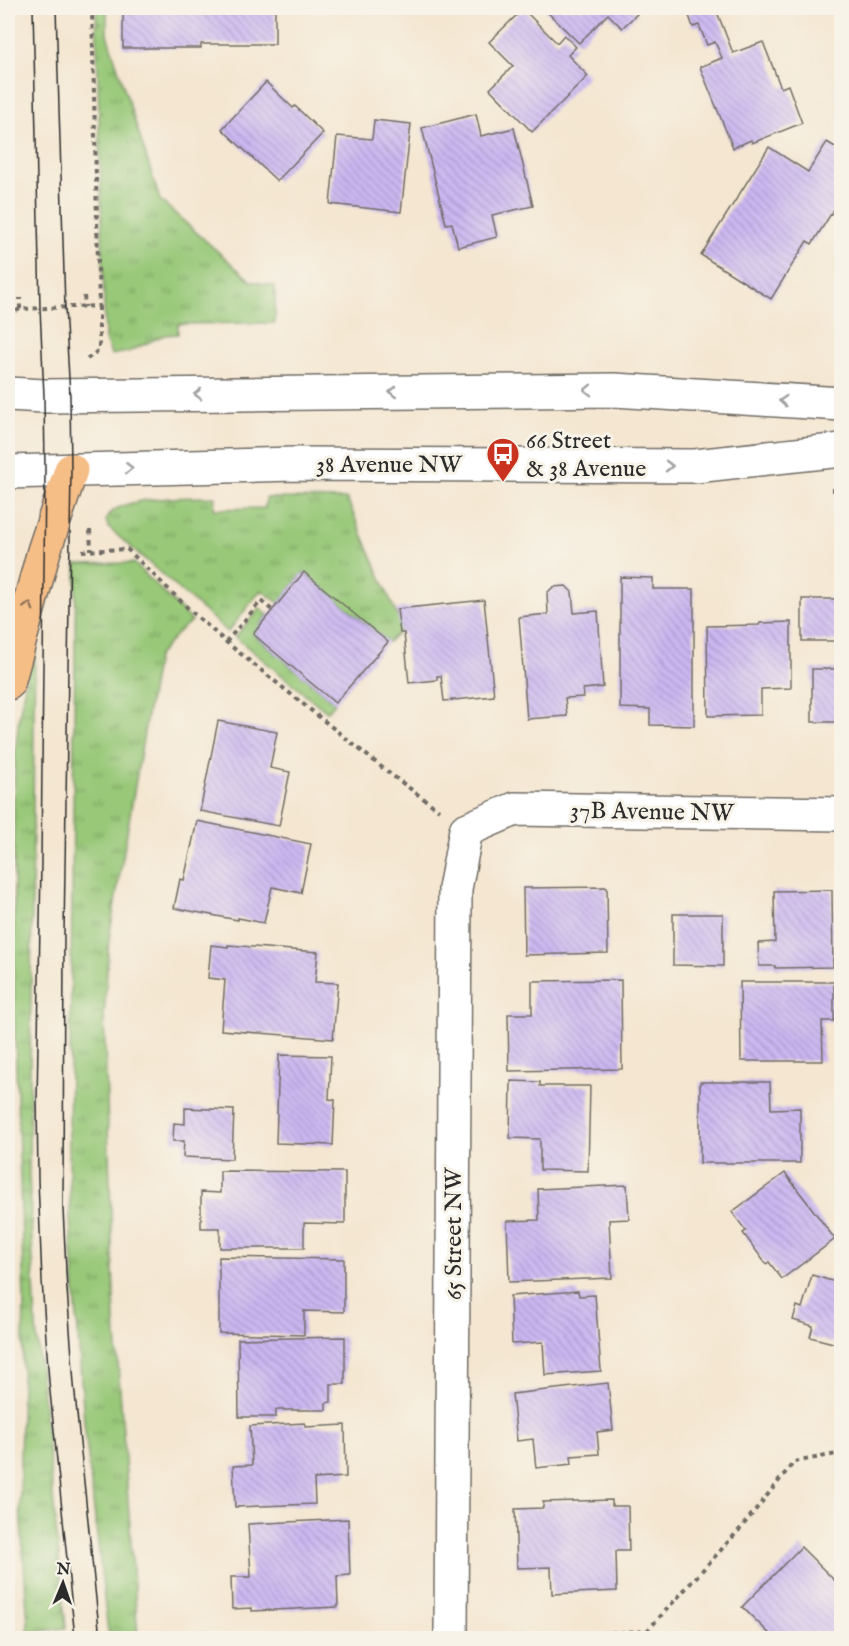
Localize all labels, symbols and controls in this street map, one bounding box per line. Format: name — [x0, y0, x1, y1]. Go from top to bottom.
one-way arrow — [584, 384, 593, 397]
one-way arrow — [389, 386, 398, 398]
one-way arrow — [194, 388, 203, 400]
one-way arrow — [779, 394, 788, 407]
place label: 66 Street & 38 Avenue — [526, 426, 646, 485]
bus stop icon: 66 Street & 38 Avenue — [485, 436, 521, 483]
street label: 38 Avenue NW — [316, 450, 463, 481]
one-way arrow — [664, 460, 673, 472]
one-way arrow — [125, 462, 134, 474]
one-way arrow — [21, 601, 34, 611]
street label: 37B Avenue NW — [570, 796, 735, 829]
street label: 65 Street NW — [439, 1167, 470, 1300]
north arrow — [33, 1553, 93, 1613]
text: N — [55, 1560, 71, 1580]

